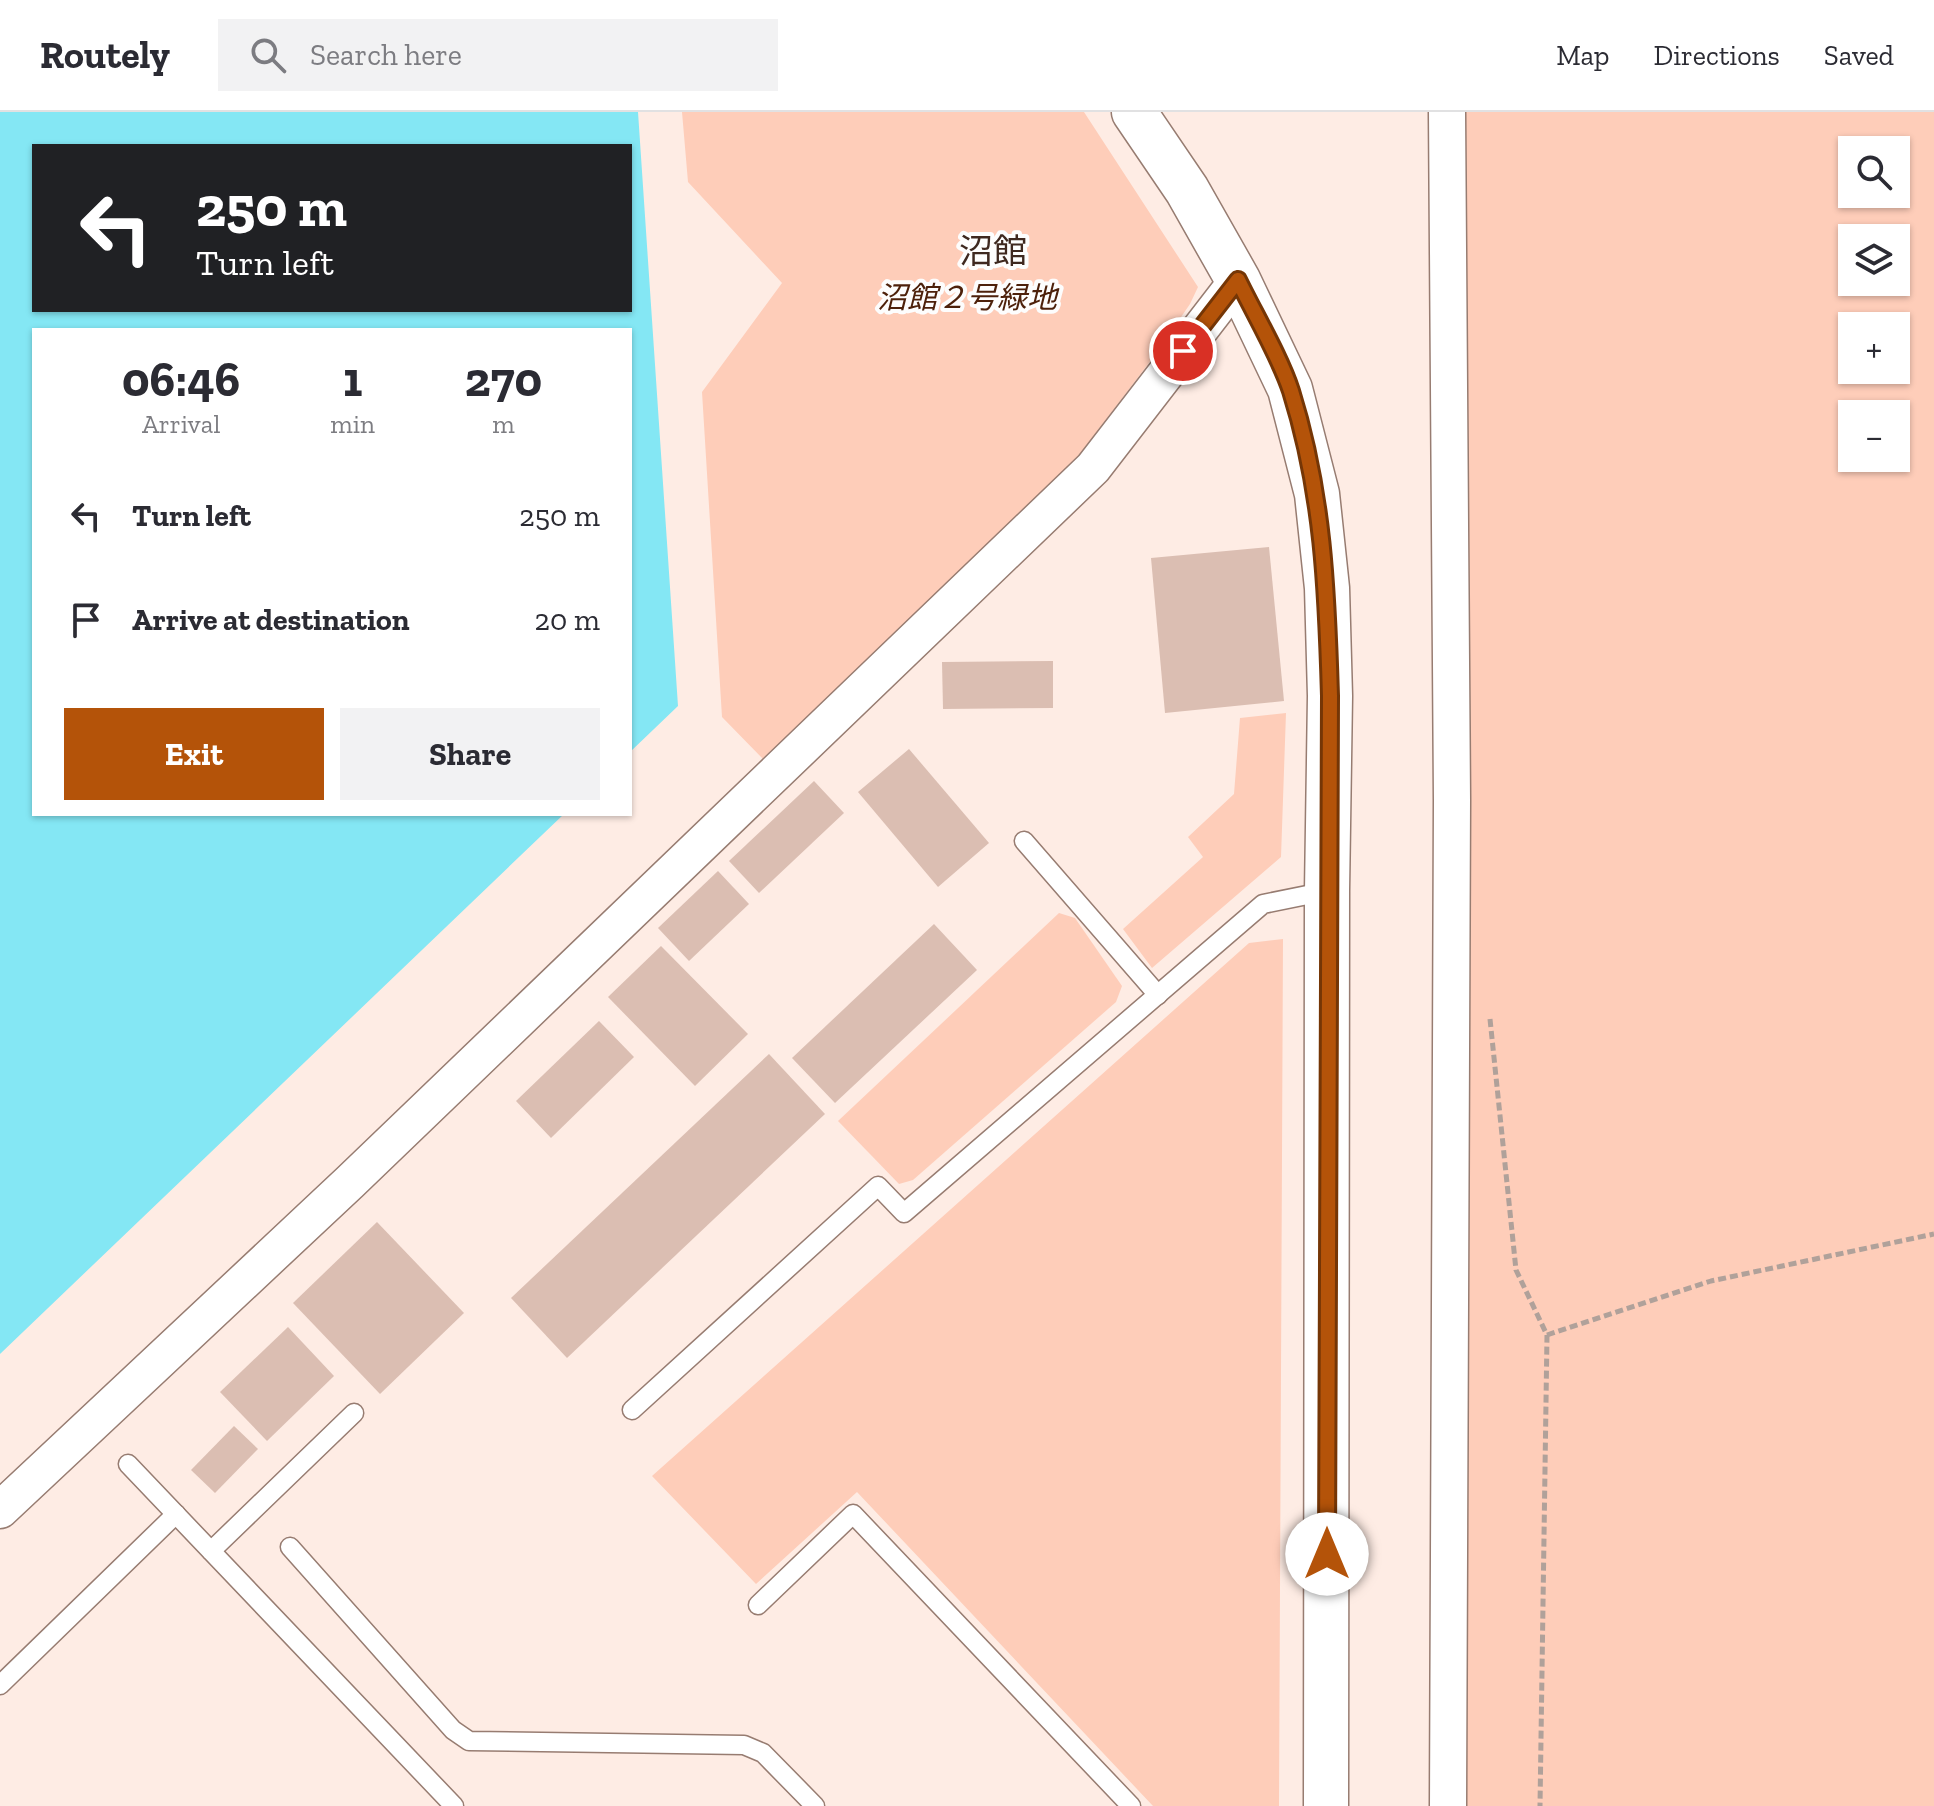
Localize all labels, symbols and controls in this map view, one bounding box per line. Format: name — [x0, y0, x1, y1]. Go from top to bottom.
search box — [218, 19, 778, 91]
text: Routely — [40, 32, 170, 78]
icon: search — [246, 33, 290, 77]
text: Search here — [310, 37, 462, 73]
text: Map — [1556, 39, 1609, 72]
text: Directions — [1653, 39, 1780, 72]
text: Saved — [1824, 39, 1894, 72]
map controls — [1838, 136, 1910, 472]
button: search — [1838, 136, 1910, 208]
text: 250 m — [196, 173, 347, 240]
icon: left — [64, 176, 168, 280]
button: layers — [1838, 224, 1910, 296]
district label: 沼館 — [959, 231, 1027, 272]
text: Turn left — [196, 241, 334, 284]
park label: 沼館２号緑地 — [877, 280, 1060, 316]
button: + — [1838, 312, 1910, 384]
pin — [1149, 317, 1217, 385]
icon: arrive — [1161, 329, 1205, 373]
text: 06:46 — [122, 351, 240, 408]
text: 1 — [343, 351, 362, 408]
text: 270 — [465, 351, 542, 408]
button: − — [1838, 400, 1910, 472]
text: Arrival — [142, 408, 220, 440]
text: min — [330, 408, 375, 440]
text: m — [492, 408, 515, 440]
icon: left — [64, 494, 108, 538]
text: Turn left — [132, 498, 251, 534]
text: 250 m — [519, 498, 600, 534]
icon: arrive — [64, 598, 108, 642]
text: Arrive at destination — [132, 602, 409, 638]
text: 20 m — [535, 602, 600, 638]
button: Exit — [64, 708, 324, 800]
button: Share — [340, 708, 600, 800]
position arrow — [1285, 1512, 1369, 1596]

